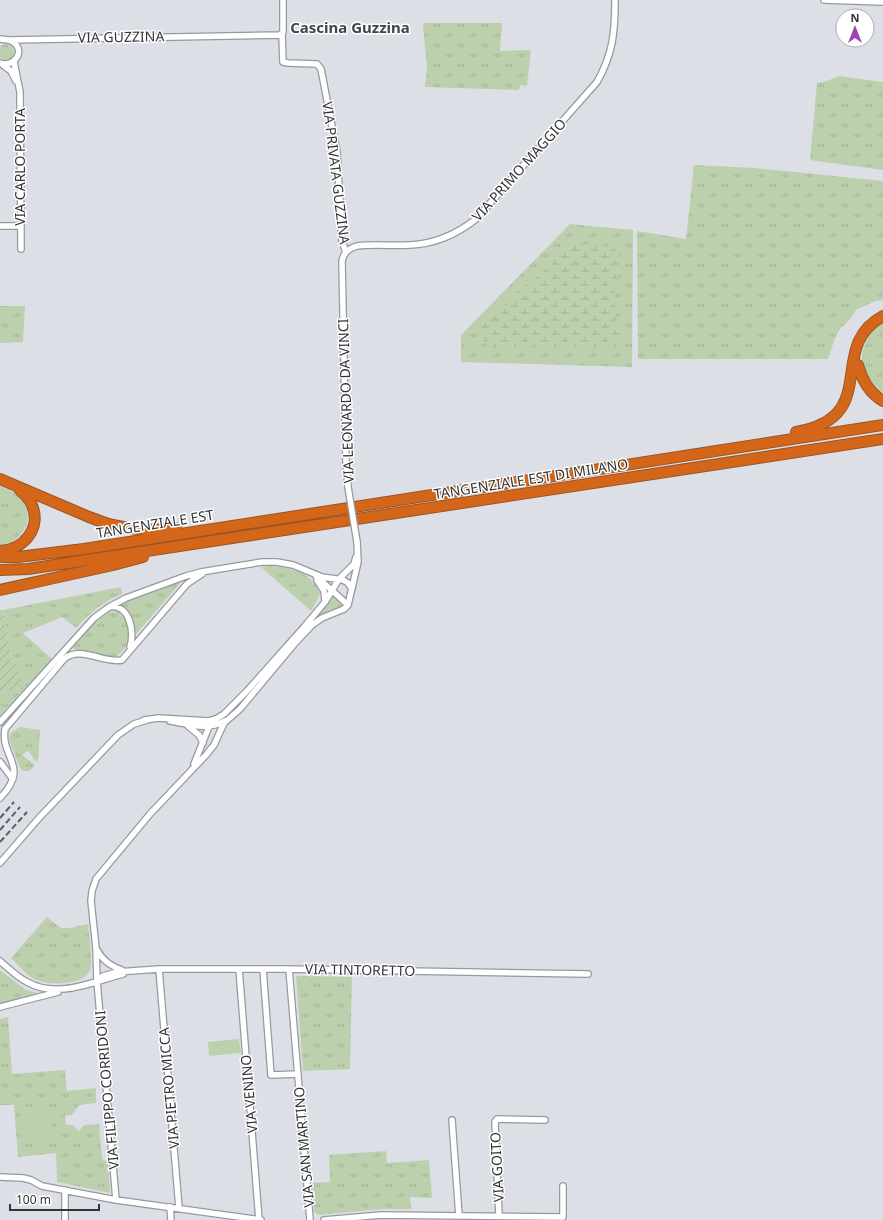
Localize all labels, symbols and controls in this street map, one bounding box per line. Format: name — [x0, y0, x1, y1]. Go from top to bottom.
north arrow — [835, 8, 875, 48]
text: N — [851, 10, 859, 25]
district label: Cascina Guzzina — [290, 17, 410, 37]
street label: VIA GUZZINA — [78, 26, 164, 47]
street label: VIA PRIVATA GUZZINA — [318, 100, 355, 245]
street label: VIA CARLO PORTA — [10, 108, 29, 226]
street label: VIA PRIMO MAGGIO — [467, 114, 570, 225]
street label: VIA LEONARDO DA VINCI — [333, 318, 358, 484]
street label: TANGENZIALE EST DI MILANO — [433, 454, 629, 503]
street label: TANGENZIALE EST — [95, 505, 215, 542]
street label: VIA TINTORETTO — [305, 959, 415, 980]
street label: VIA FILIPPO CORRIDONI — [90, 1009, 123, 1170]
street label: VIA PIETRO MICCA — [154, 1027, 183, 1149]
street label: VIA VENINO — [236, 1054, 261, 1134]
street label: VIA SAN MARTINO — [289, 1086, 318, 1208]
street label: VIA GOITO — [485, 1131, 508, 1202]
scale bar — [10, 1186, 99, 1212]
text: 100 m — [16, 1191, 51, 1208]

